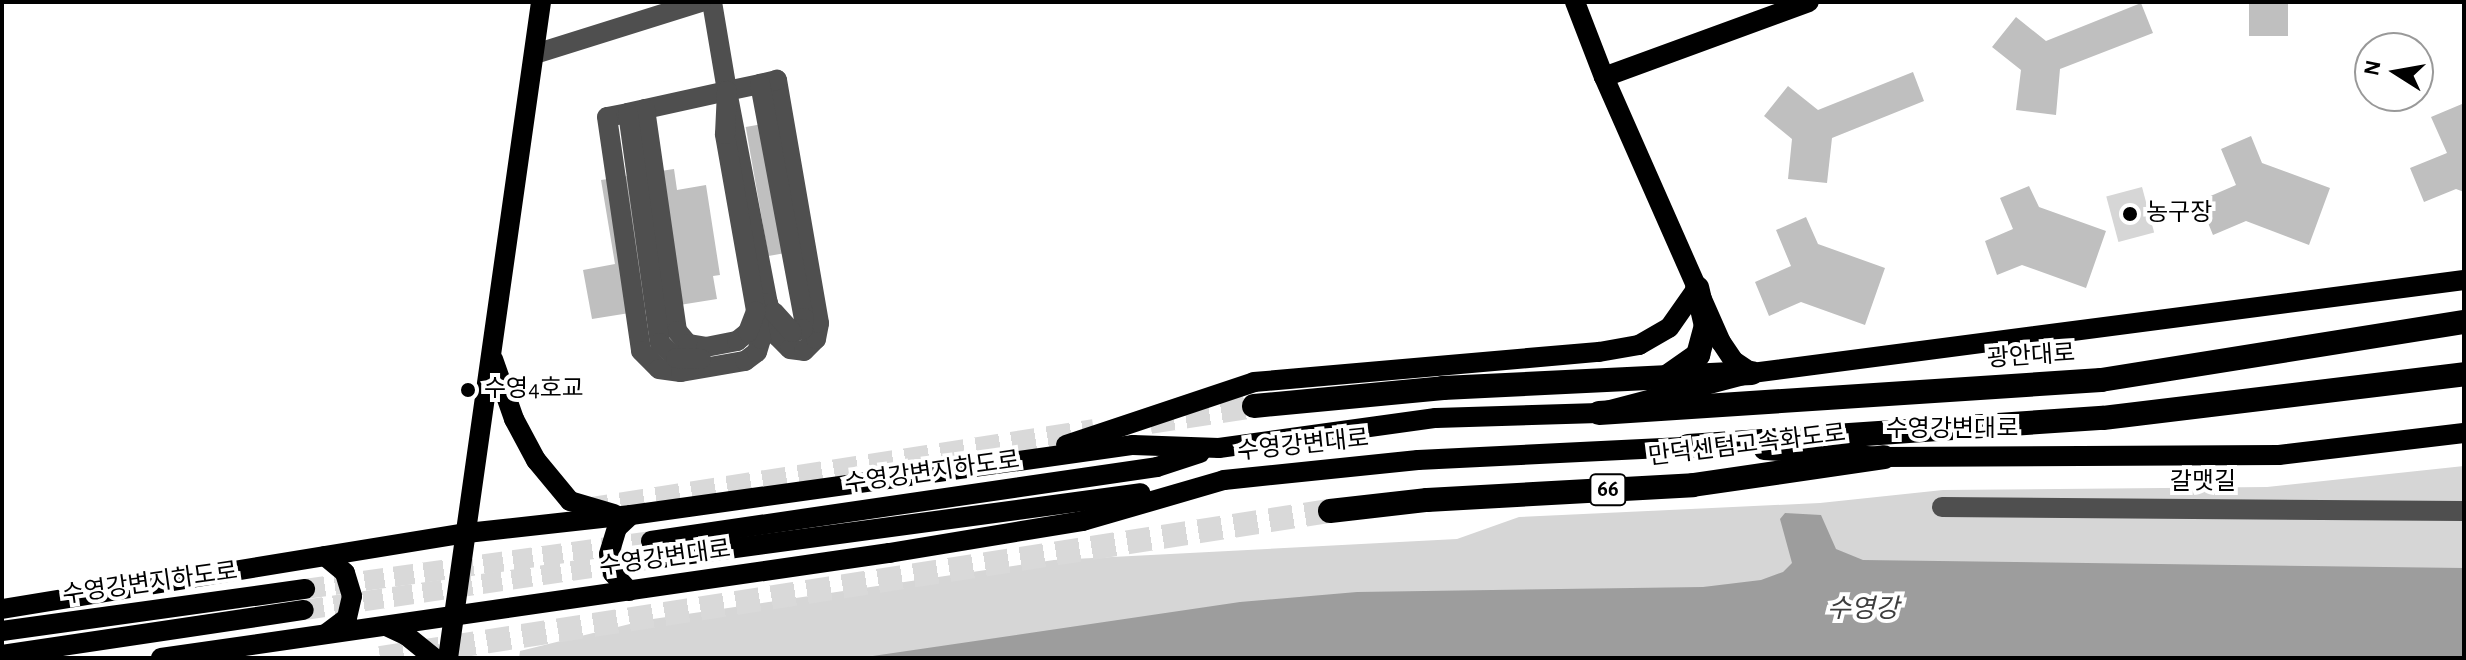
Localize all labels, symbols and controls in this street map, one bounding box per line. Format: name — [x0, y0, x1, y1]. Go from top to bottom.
north arrow — [2354, 32, 2434, 112]
text: N — [2360, 58, 2385, 77]
place label: 농구장 — [2146, 200, 2212, 228]
marker: 농구장 — [2121, 205, 2139, 223]
street label: 광안대로 — [1986, 340, 2076, 374]
place label: 수영4호교 — [484, 376, 584, 404]
marker: 수영4호교 — [459, 381, 477, 399]
street label: 수영강변대로 — [1886, 416, 2018, 444]
street label: 만덕센텀고속화도로 — [1647, 420, 1847, 472]
street label: 수영강변대로 — [1236, 425, 1370, 467]
street label: 수영강변지하도로 — [843, 446, 1021, 500]
street label: 갈맷길 — [2170, 469, 2236, 497]
road number: 66 — [1588, 472, 1628, 508]
street label: 수영강변대로 — [597, 536, 733, 582]
street label: 수영강변지하도로 — [61, 557, 239, 611]
water label: 수영강 — [1827, 594, 1899, 626]

